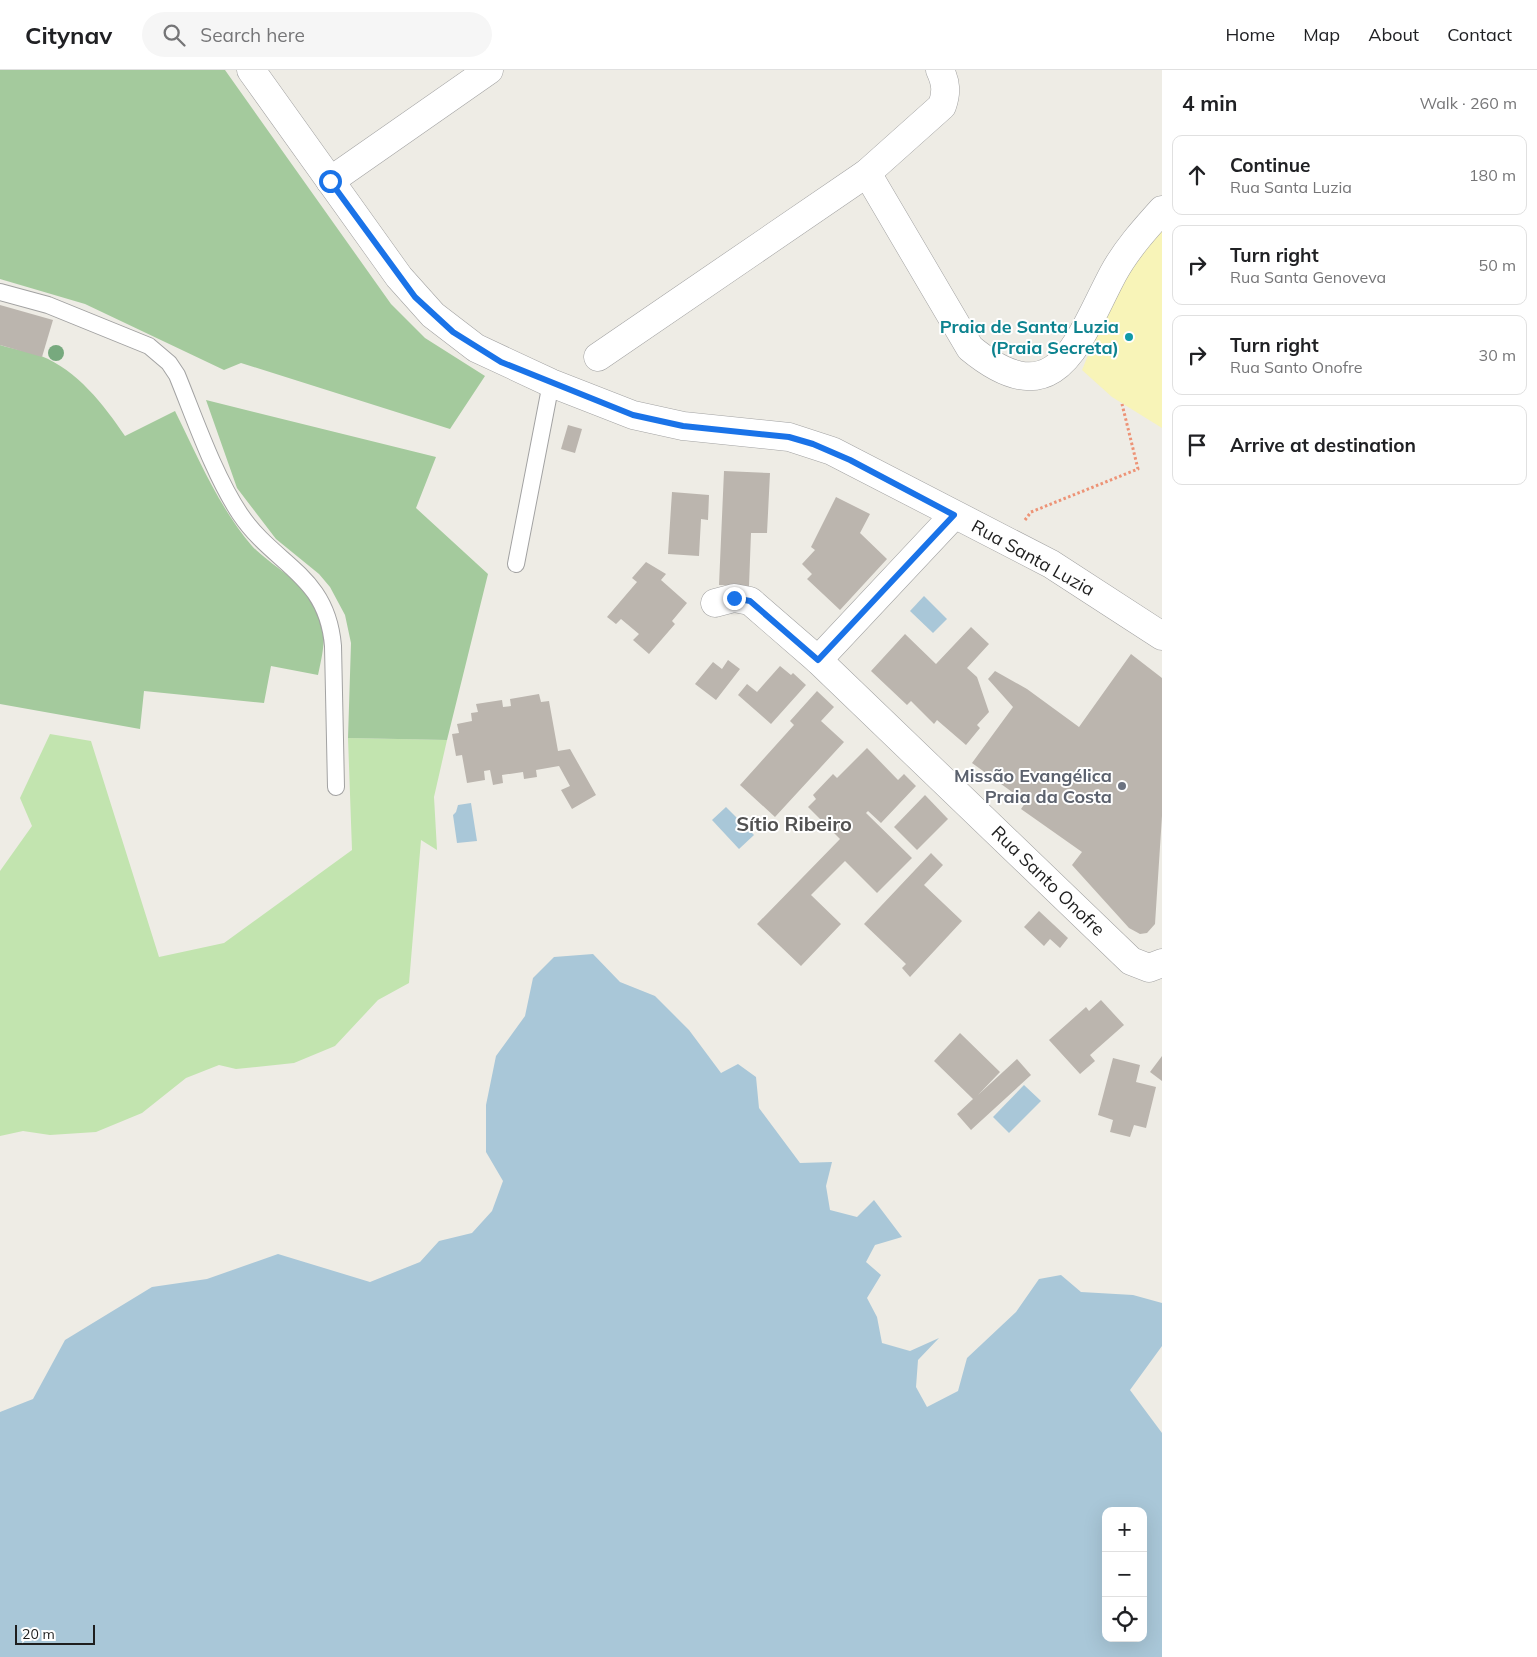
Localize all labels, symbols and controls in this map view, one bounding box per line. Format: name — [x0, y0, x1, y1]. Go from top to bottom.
search box — [142, 12, 492, 57]
text: Citynav — [25, 20, 112, 50]
icon: search — [160, 21, 188, 49]
text: Search here — [200, 23, 305, 47]
text: Home — [1225, 23, 1275, 46]
text: Map — [1303, 23, 1340, 46]
text: About — [1368, 23, 1419, 46]
text: Contact — [1447, 23, 1512, 46]
text: 4 min — [1182, 90, 1237, 116]
text: Walk · 260 m — [1419, 93, 1517, 113]
text: Continue — [1230, 153, 1310, 177]
icon: ahead — [1183, 161, 1211, 189]
text: 180 m — [1469, 165, 1516, 185]
route start — [319, 170, 342, 193]
text: Rua Santa Luzia — [1230, 177, 1352, 197]
text: Turn right — [1230, 243, 1319, 267]
icon: right — [1183, 251, 1211, 279]
text: 50 m — [1479, 255, 1516, 275]
text: Rua Santa Genoveva — [1230, 267, 1386, 287]
place label: Praia de Santa Luzia (Praia Secreta) — [940, 315, 1119, 359]
marker: Praia de Santa Luzia (Praia Secreta) — [1123, 331, 1135, 343]
text: Turn right — [1230, 333, 1319, 357]
icon: right — [1183, 341, 1211, 369]
text: 30 m — [1479, 345, 1516, 365]
text: Rua Santo Onofre — [1230, 357, 1362, 377]
icon: arrive — [1183, 431, 1211, 459]
text: Arrive at destination — [1230, 433, 1416, 457]
street label: Rua Santa Luzia — [968, 514, 1099, 601]
route end — [723, 587, 746, 610]
place label: Missão Evangélica Praia da Costa — [954, 764, 1112, 808]
marker: Missão Evangélica Praia da Costa — [1116, 780, 1128, 792]
district label: Sítio Ribeiro — [736, 811, 852, 836]
street label: Rua Santo Onofre — [987, 821, 1110, 941]
map controls — [1102, 1507, 1147, 1642]
button: + — [1102, 1507, 1147, 1552]
button: − — [1102, 1552, 1147, 1597]
button: locate — [1102, 1597, 1147, 1642]
scale bar — [15, 1622, 95, 1645]
text: 20 m — [22, 1625, 55, 1643]

